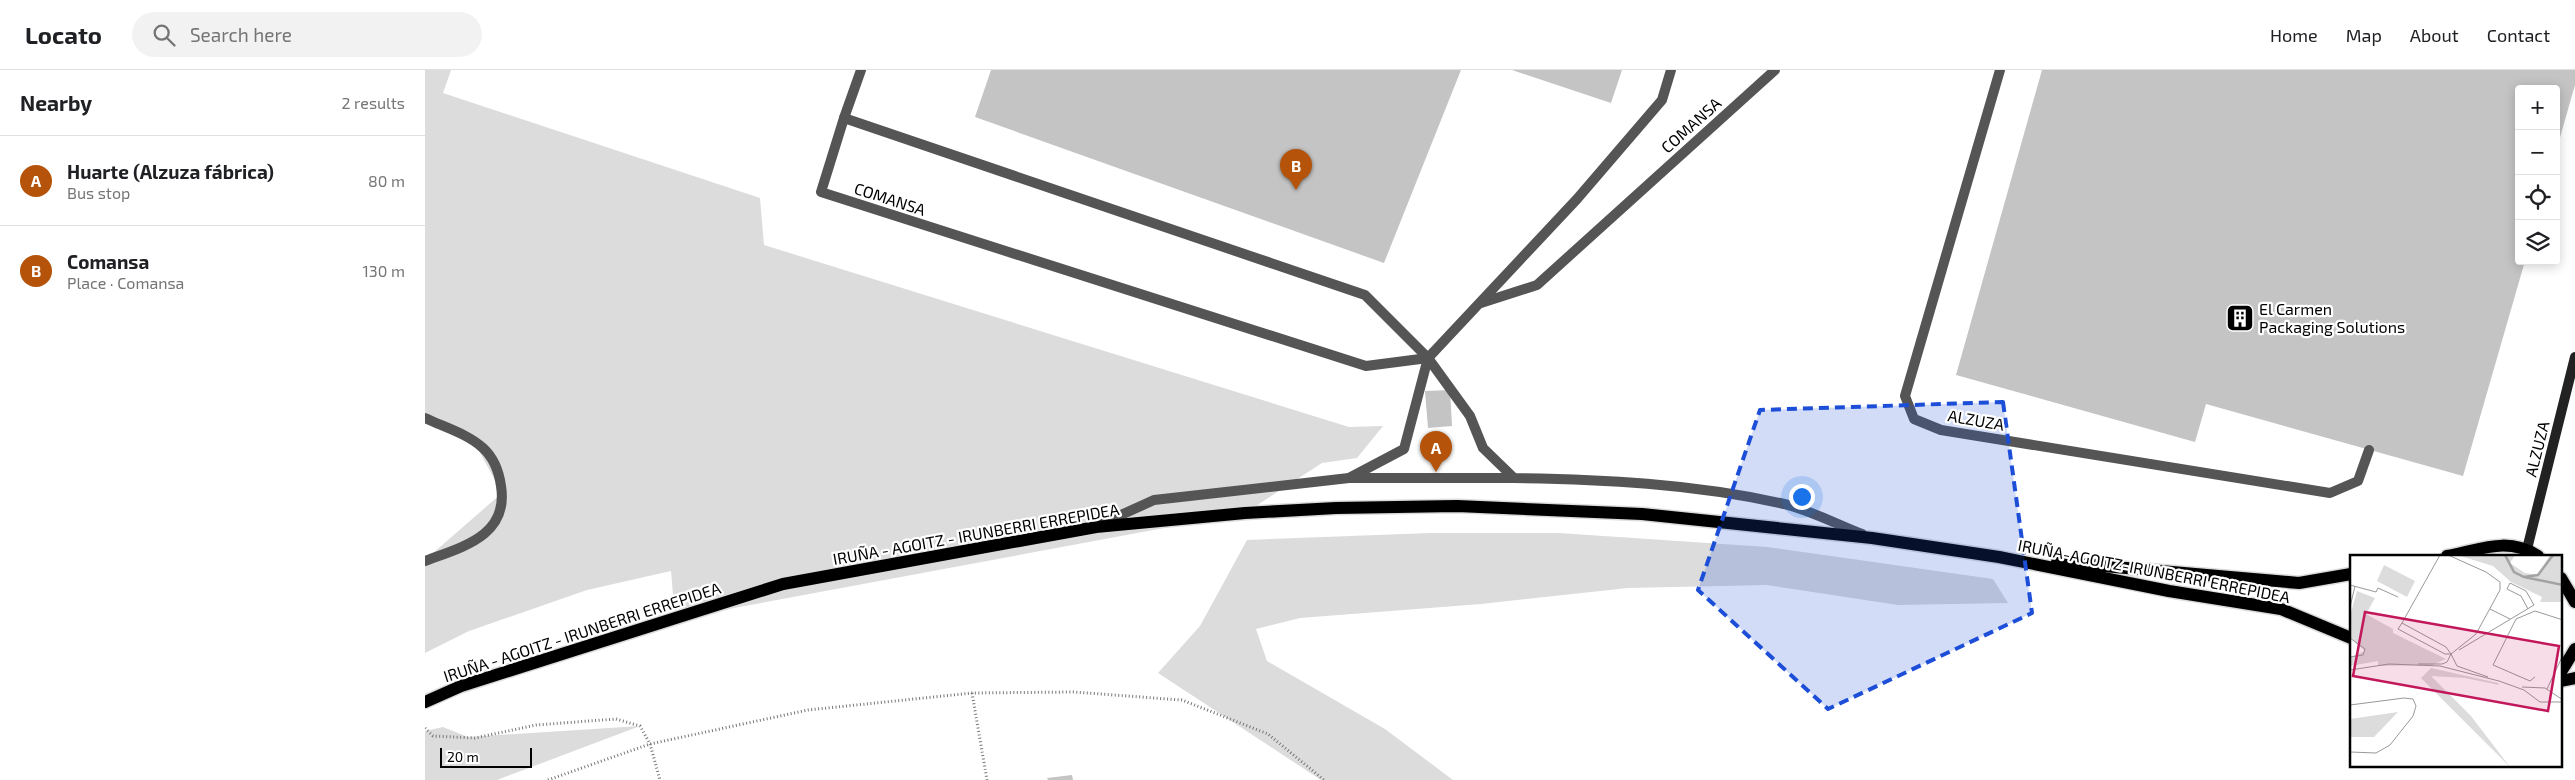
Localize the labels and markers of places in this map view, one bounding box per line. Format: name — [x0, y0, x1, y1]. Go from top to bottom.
pin: B — [1280, 149, 1312, 190]
place label: El Carmen Packaging Solutions — [2259, 299, 2405, 336]
building icon: El Carmen Packaging Solutions — [2225, 303, 2255, 333]
pin: A — [1420, 431, 1452, 472]

